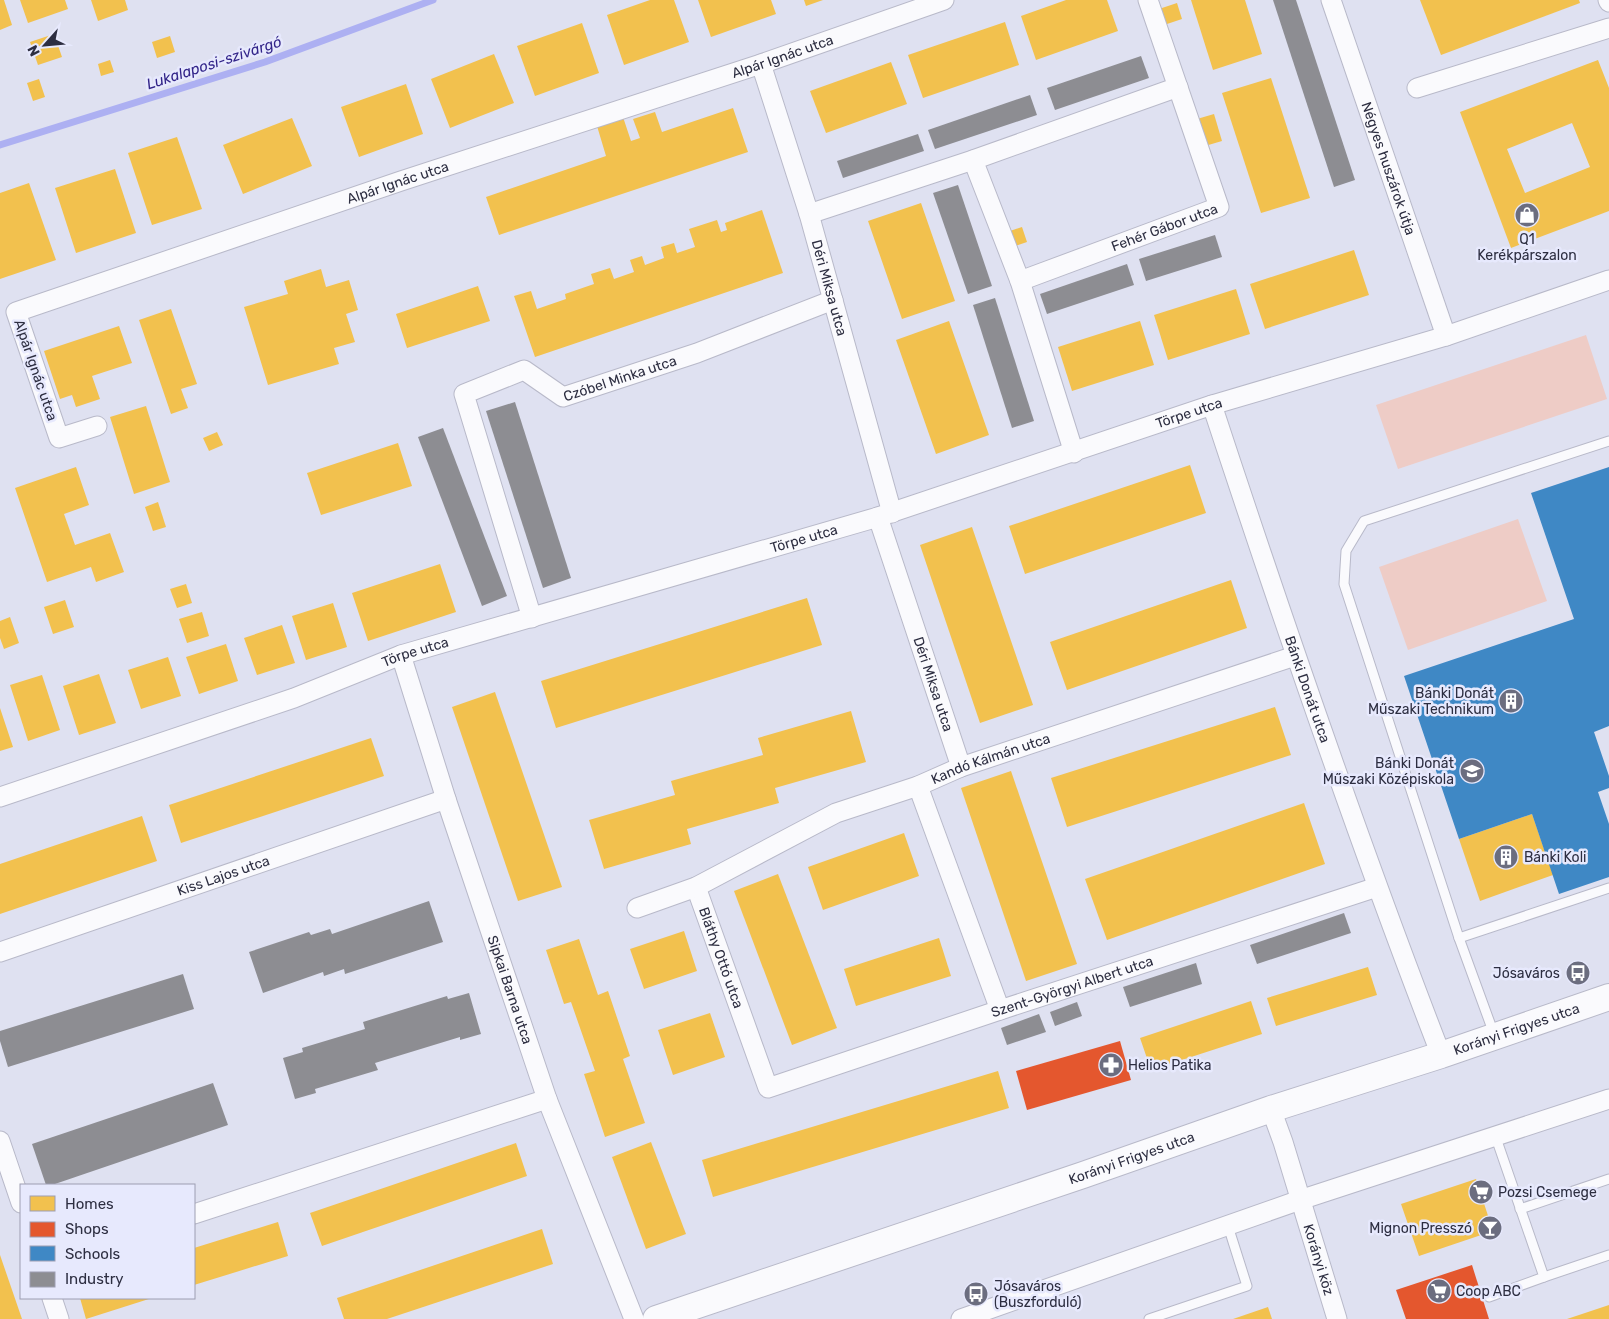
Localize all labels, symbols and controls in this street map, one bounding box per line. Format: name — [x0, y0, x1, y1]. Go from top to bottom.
north arrow — [20, 20, 70, 70]
street label: Alpár Ignác utca — [730, 31, 836, 82]
water label: Lukalaposi-szivárgó — [144, 33, 284, 93]
text: N — [24, 42, 44, 59]
street label: Négyes huszárok útja — [1357, 100, 1419, 237]
street label: Alpár Ignác utca — [345, 158, 451, 208]
street label: Fehér Gábor utca — [1109, 200, 1220, 255]
shop icon: Q1 Kerékpárszalon — [1514, 202, 1540, 228]
place label: Q1 Kerékpárszalon — [1477, 231, 1577, 264]
street label: Déri Miksa utca — [808, 238, 850, 338]
street label: Alpár Ignác utca — [10, 317, 61, 423]
street label: Czóbel Minka utca — [561, 352, 679, 405]
street label: Törpe utca — [1154, 394, 1224, 432]
street label: Törpe utca — [768, 521, 840, 557]
street label: Törpe utca — [379, 634, 451, 671]
street label: Bánki Donát utca — [1281, 634, 1334, 745]
street label: Déri Miksa utca — [909, 635, 957, 734]
place label: Bánki Donát Műszaki Technikum — [1368, 685, 1495, 718]
building icon: Bánki Donát Műszaki Technikum — [1498, 688, 1524, 714]
street label: Kandó Kálmán utca — [929, 730, 1052, 788]
place label: Bánki Donát Műszaki Középiskola — [1323, 755, 1455, 788]
school or university icon: Bánki Donát Műszaki Középiskola — [1459, 758, 1485, 784]
building icon: Bánki Koli — [1493, 844, 1519, 870]
place label: Bánki Koli — [1524, 849, 1586, 866]
street label: Kiss Lajos utca — [175, 852, 272, 900]
street label: Bláthy Ottó utca — [695, 905, 747, 1011]
street label: Sipkai Barna utca — [484, 933, 536, 1046]
street label: Szent-Györgyi Albert utca — [989, 953, 1155, 1021]
bus stop icon: Jósaváros — [1565, 960, 1591, 986]
place label: Jósaváros — [1493, 965, 1560, 982]
street label: Korányi Frigyes utca — [1451, 1000, 1582, 1059]
pharmacy icon: Helios Patika — [1098, 1052, 1124, 1078]
place label: Helios Patika — [1128, 1057, 1211, 1074]
street label: Korányi Frigyes utca — [1066, 1129, 1197, 1188]
supermarket icon: Pozsi Csemege — [1468, 1179, 1494, 1205]
legend — [20, 1184, 195, 1299]
place label: Pozsi Csemege — [1498, 1184, 1597, 1201]
text: Homes — [65, 1195, 114, 1213]
bar icon: Mignon Presszó — [1477, 1215, 1503, 1241]
text: Shops — [65, 1220, 109, 1238]
place label: Mignon Presszó — [1369, 1220, 1472, 1237]
street label: Korányi köz — [1299, 1222, 1337, 1297]
text: Schools — [65, 1245, 121, 1263]
text: Industry — [65, 1270, 124, 1288]
place label: Jósaváros (Buszforduló) — [994, 1278, 1082, 1311]
supermarket icon: Coop ABC — [1426, 1278, 1452, 1304]
bus stop icon: Jósaváros (Buszforduló) — [963, 1281, 989, 1307]
place label: Coop ABC — [1456, 1283, 1521, 1300]

